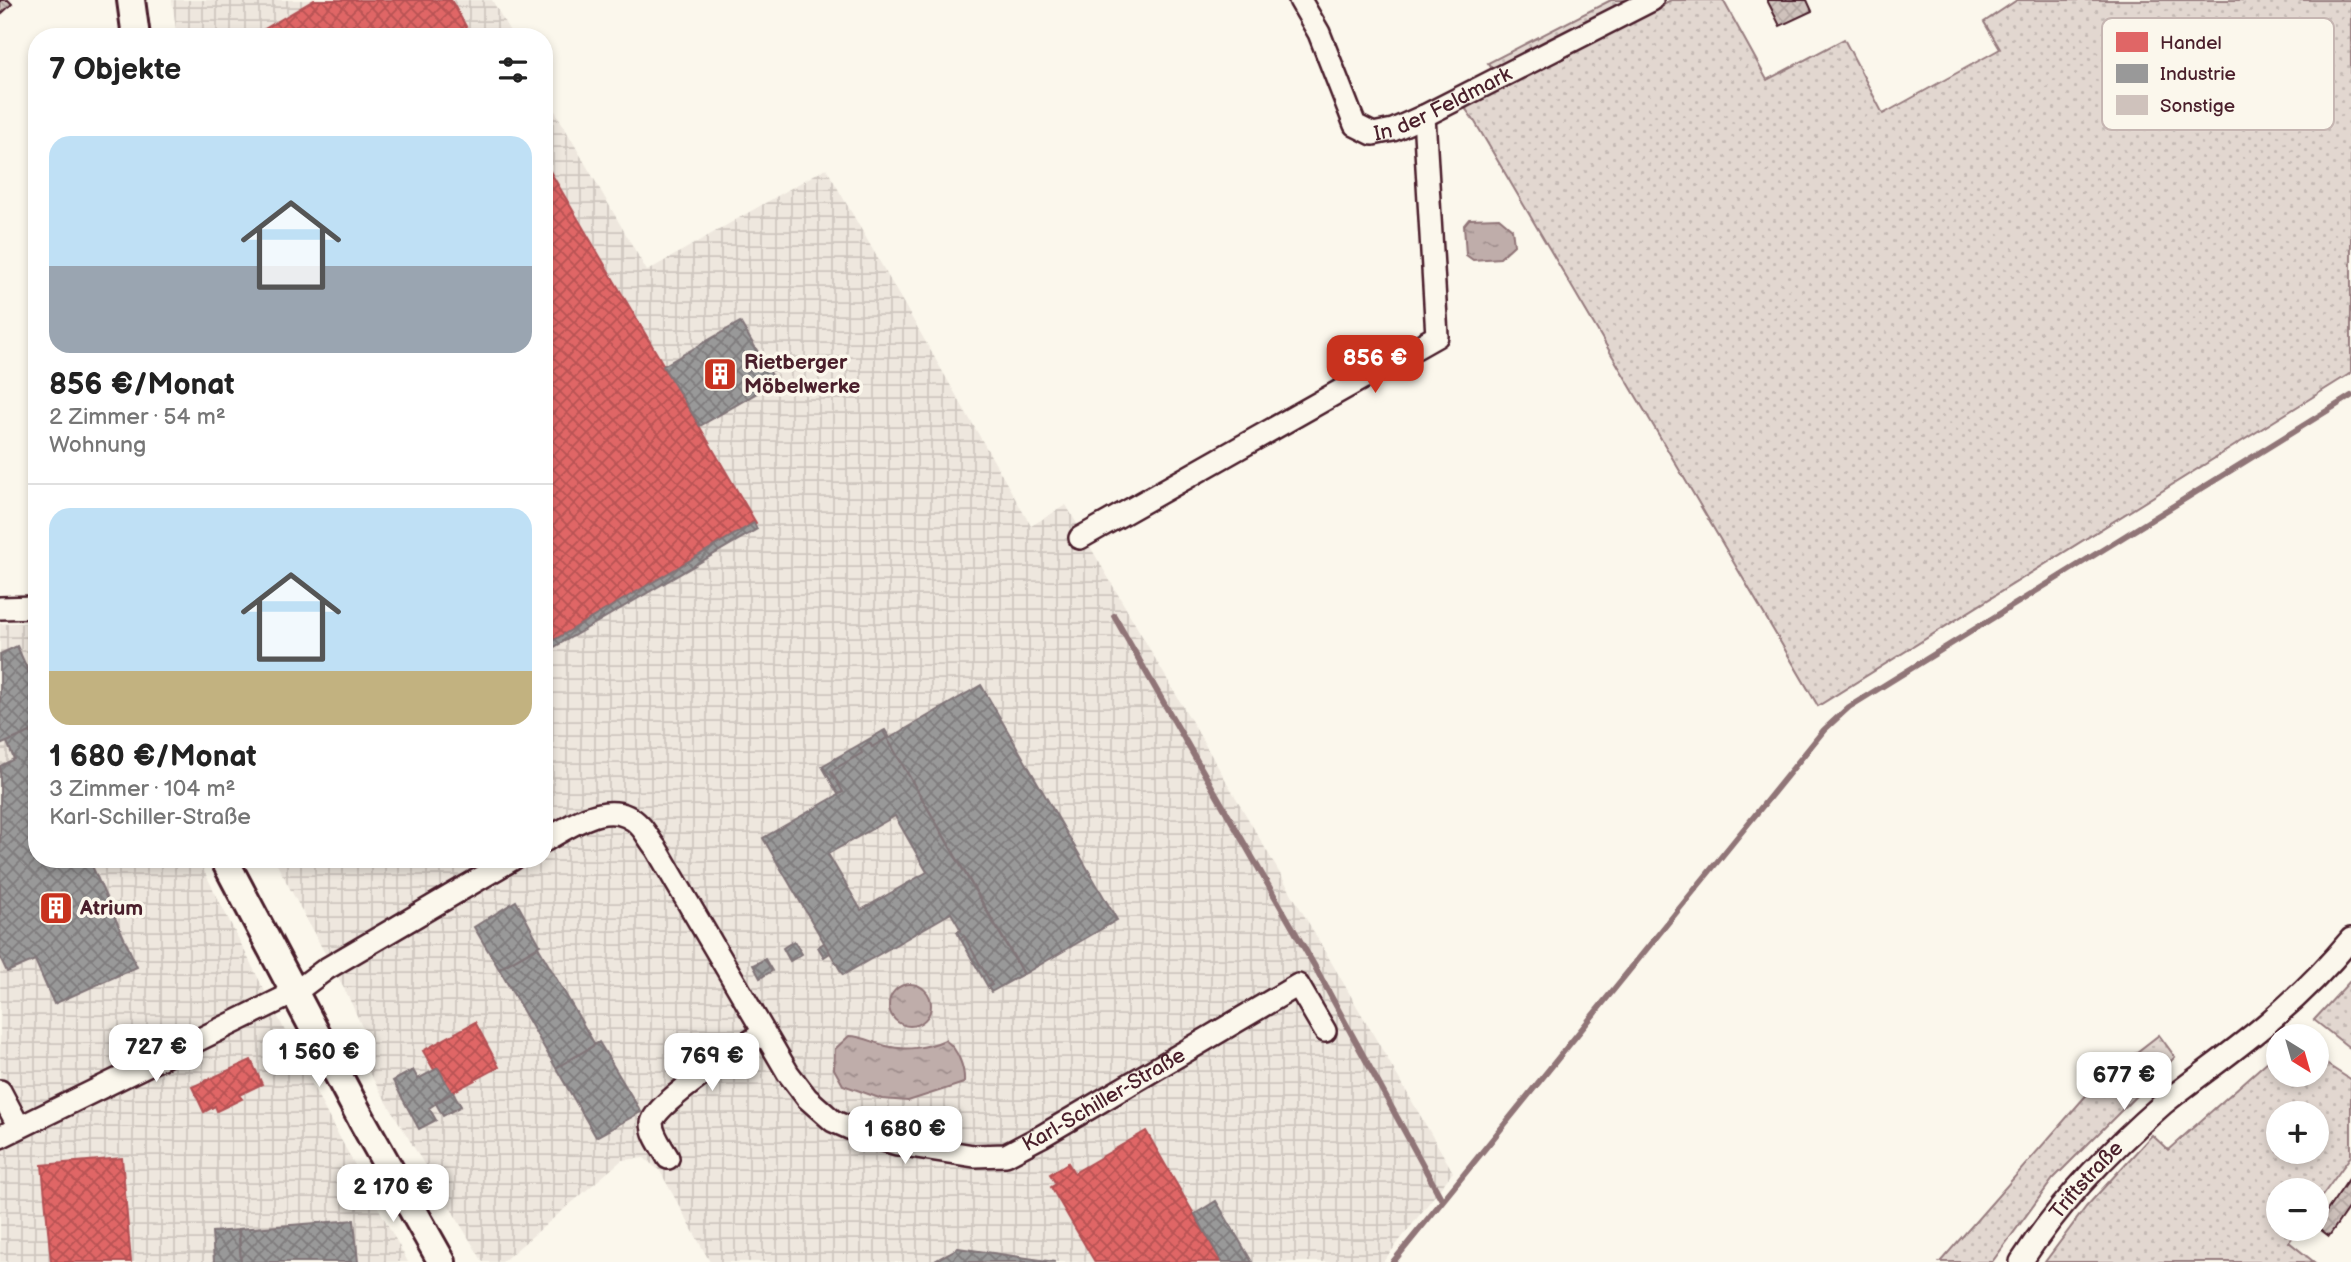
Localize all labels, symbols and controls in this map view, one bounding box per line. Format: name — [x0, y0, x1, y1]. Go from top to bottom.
legend — [2102, 18, 2334, 130]
text: Handel — [2160, 32, 2222, 55]
icon: filters — [494, 51, 532, 89]
text: 7 Objekte — [49, 52, 181, 88]
street label: In der Feldmark — [1372, 61, 1516, 146]
text: Industrie — [2160, 63, 2236, 86]
text: Sonstige — [2160, 95, 2235, 118]
icon: home — [228, 182, 354, 308]
pin: 856 € — [1326, 336, 1424, 395]
text: 856 € — [1343, 344, 1407, 372]
place label: Rietberger Möbelwerke — [744, 350, 860, 399]
building icon: Rietberger Möbelwerke — [701, 355, 739, 393]
text: 856 €/Monat — [49, 367, 235, 403]
text: 2 Zimmer · 54 m² — [49, 403, 226, 431]
text: Wohnung — [49, 431, 146, 459]
icon: home — [228, 554, 354, 680]
text: 1 680 €/Monat — [49, 739, 257, 775]
text: 3 Zimmer · 104 m² — [49, 775, 235, 803]
text: Karl-Schiller-Straße — [49, 803, 251, 831]
building icon: Atrium — [37, 889, 75, 927]
place label: Atrium — [79, 896, 143, 921]
pin: 727 € — [107, 1024, 205, 1084]
north arrow — [2266, 1024, 2329, 1087]
map controls — [2266, 1024, 2329, 1241]
pin: 1 560 € — [254, 1030, 384, 1089]
text: 727 € — [125, 1033, 187, 1061]
pin: 769 € — [663, 1034, 761, 1093]
text: 1 560 € — [279, 1038, 359, 1066]
text: 769 € — [680, 1042, 744, 1070]
street label: Karl-Schiller-Straße — [1018, 1042, 1189, 1157]
pin: 677 € — [2075, 1052, 2173, 1112]
text: 677 € — [2093, 1061, 2155, 1089]
button: + — [2266, 1101, 2329, 1164]
pin: 1 680 € — [840, 1106, 970, 1166]
text: 1 680 € — [864, 1115, 946, 1143]
street label: Triftstraße — [2044, 1135, 2128, 1224]
pin: 2 170 € — [328, 1164, 458, 1224]
text: 2 170 € — [353, 1173, 433, 1201]
button: − — [2266, 1178, 2329, 1241]

